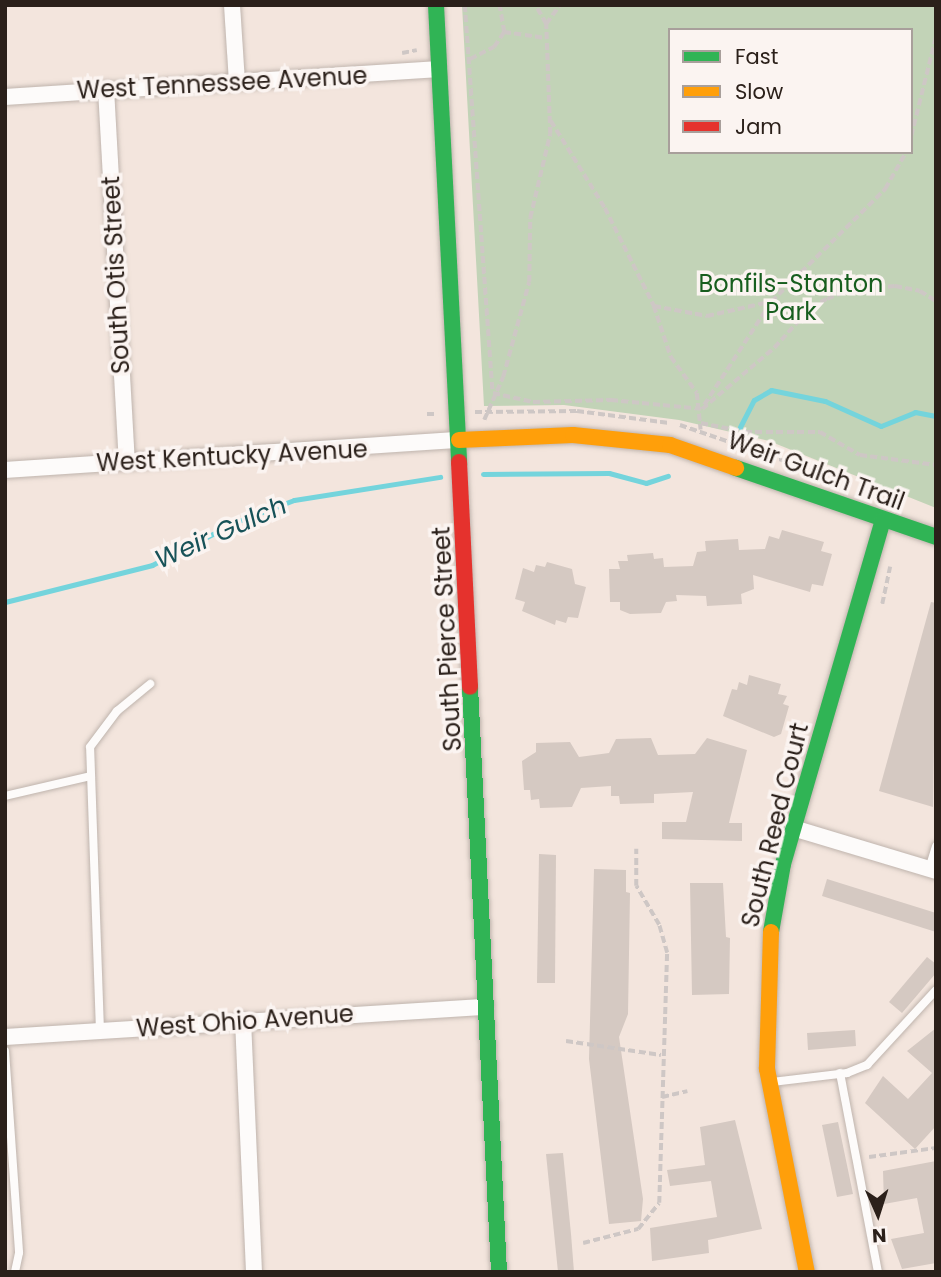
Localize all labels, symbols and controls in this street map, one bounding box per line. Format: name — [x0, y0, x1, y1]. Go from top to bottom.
legend — [668, 28, 913, 154]
text: Fast — [735, 42, 778, 71]
street label: West Tennessee Avenue — [76, 61, 368, 105]
text: Slow — [735, 77, 783, 106]
text: Jam — [735, 112, 782, 141]
street label: South Otis Street — [96, 175, 136, 375]
park label: Bonfils-Stanton Park — [699, 270, 883, 326]
street label: Weir Gulch Trail — [724, 426, 908, 516]
street label: West Kentucky Avenue — [96, 435, 368, 477]
water label: Weir Gulch — [150, 490, 292, 576]
street label: South Pierce Street — [427, 526, 467, 752]
street label: South Reed Court — [736, 720, 814, 930]
street label: West Ohio Avenue — [135, 999, 355, 1043]
north arrow — [843, 1179, 913, 1249]
text: N — [871, 1222, 887, 1249]

